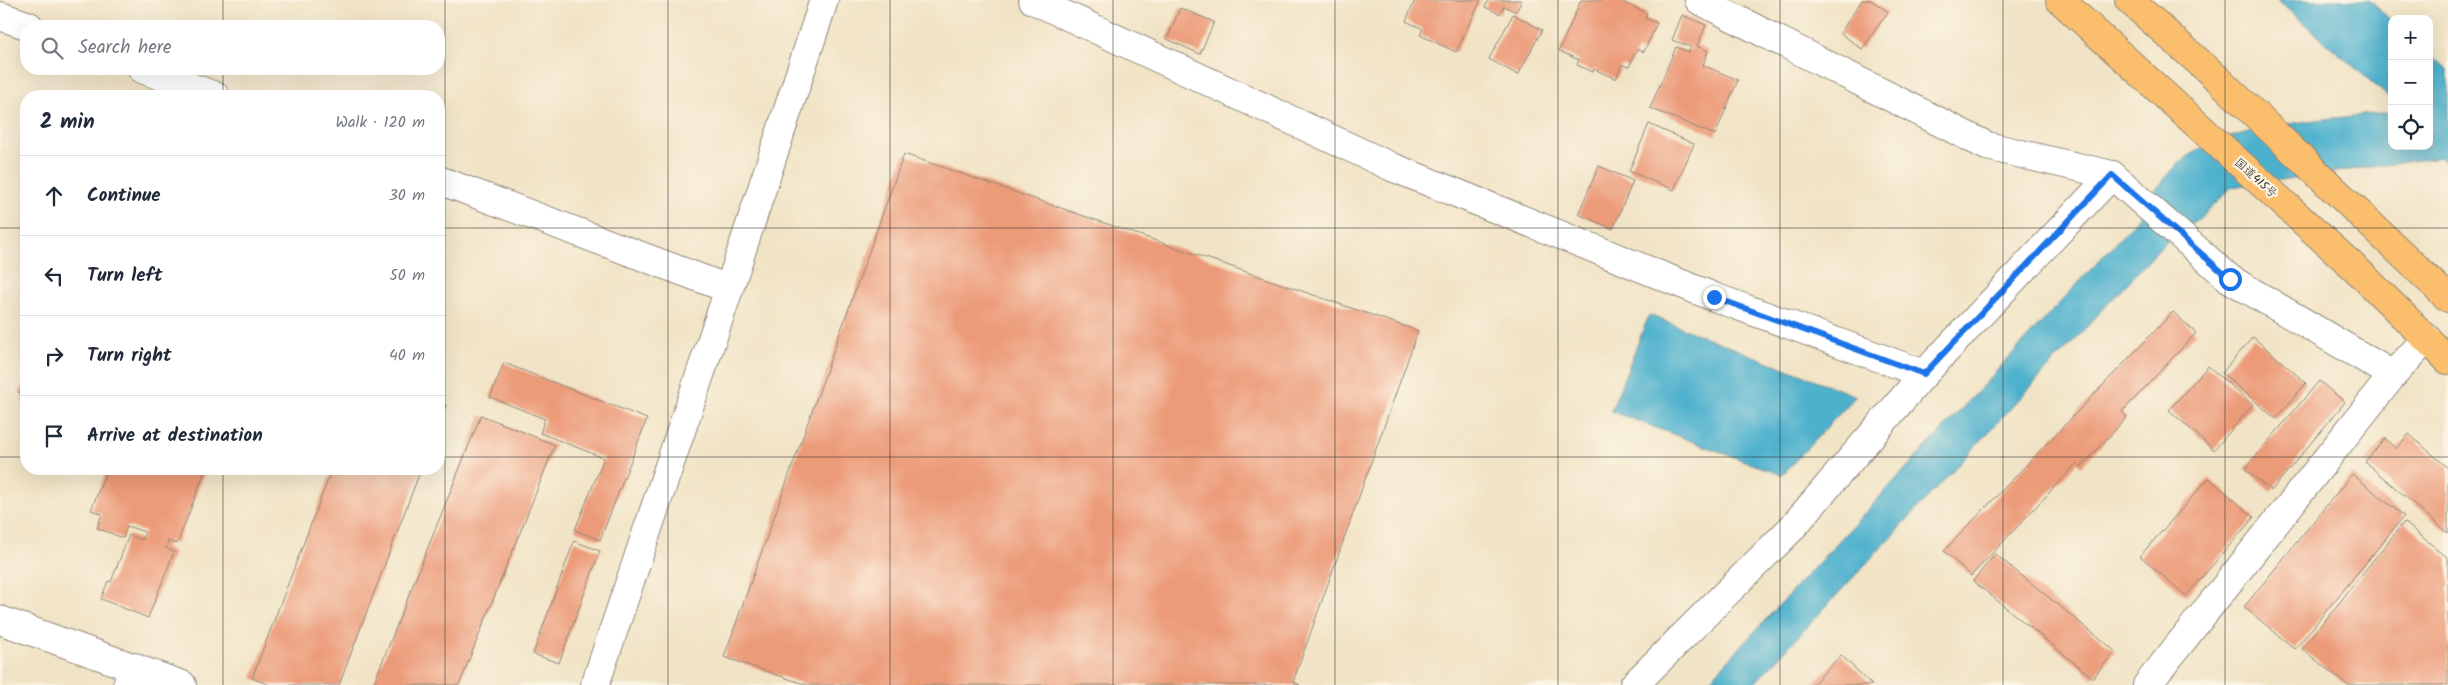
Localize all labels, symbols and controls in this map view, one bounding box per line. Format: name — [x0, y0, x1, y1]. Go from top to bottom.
map controls — [2388, 15, 2433, 150]
button: + — [2388, 15, 2433, 60]
search box — [20, 20, 445, 75]
text: Search here — [78, 33, 172, 63]
icon: search — [38, 34, 66, 62]
button: − — [2388, 60, 2433, 105]
button: locate — [2388, 105, 2433, 150]
text: 2 min — [40, 106, 95, 139]
text: Walk · 120 m — [335, 110, 425, 135]
street label: 国道415号 — [2230, 154, 2282, 203]
text: Continue — [87, 181, 160, 211]
icon: ahead — [40, 182, 68, 210]
text: 30 m — [389, 183, 425, 208]
text: Turn left — [87, 261, 162, 291]
icon: left — [40, 262, 68, 290]
text: 50 m — [389, 263, 425, 288]
route start — [2219, 268, 2242, 291]
route end — [1703, 286, 1726, 309]
text: Turn right — [87, 341, 172, 371]
icon: right — [40, 342, 68, 370]
text: 40 m — [389, 343, 425, 368]
text: Arrive at destination — [87, 421, 263, 451]
icon: arrive — [40, 422, 68, 450]

